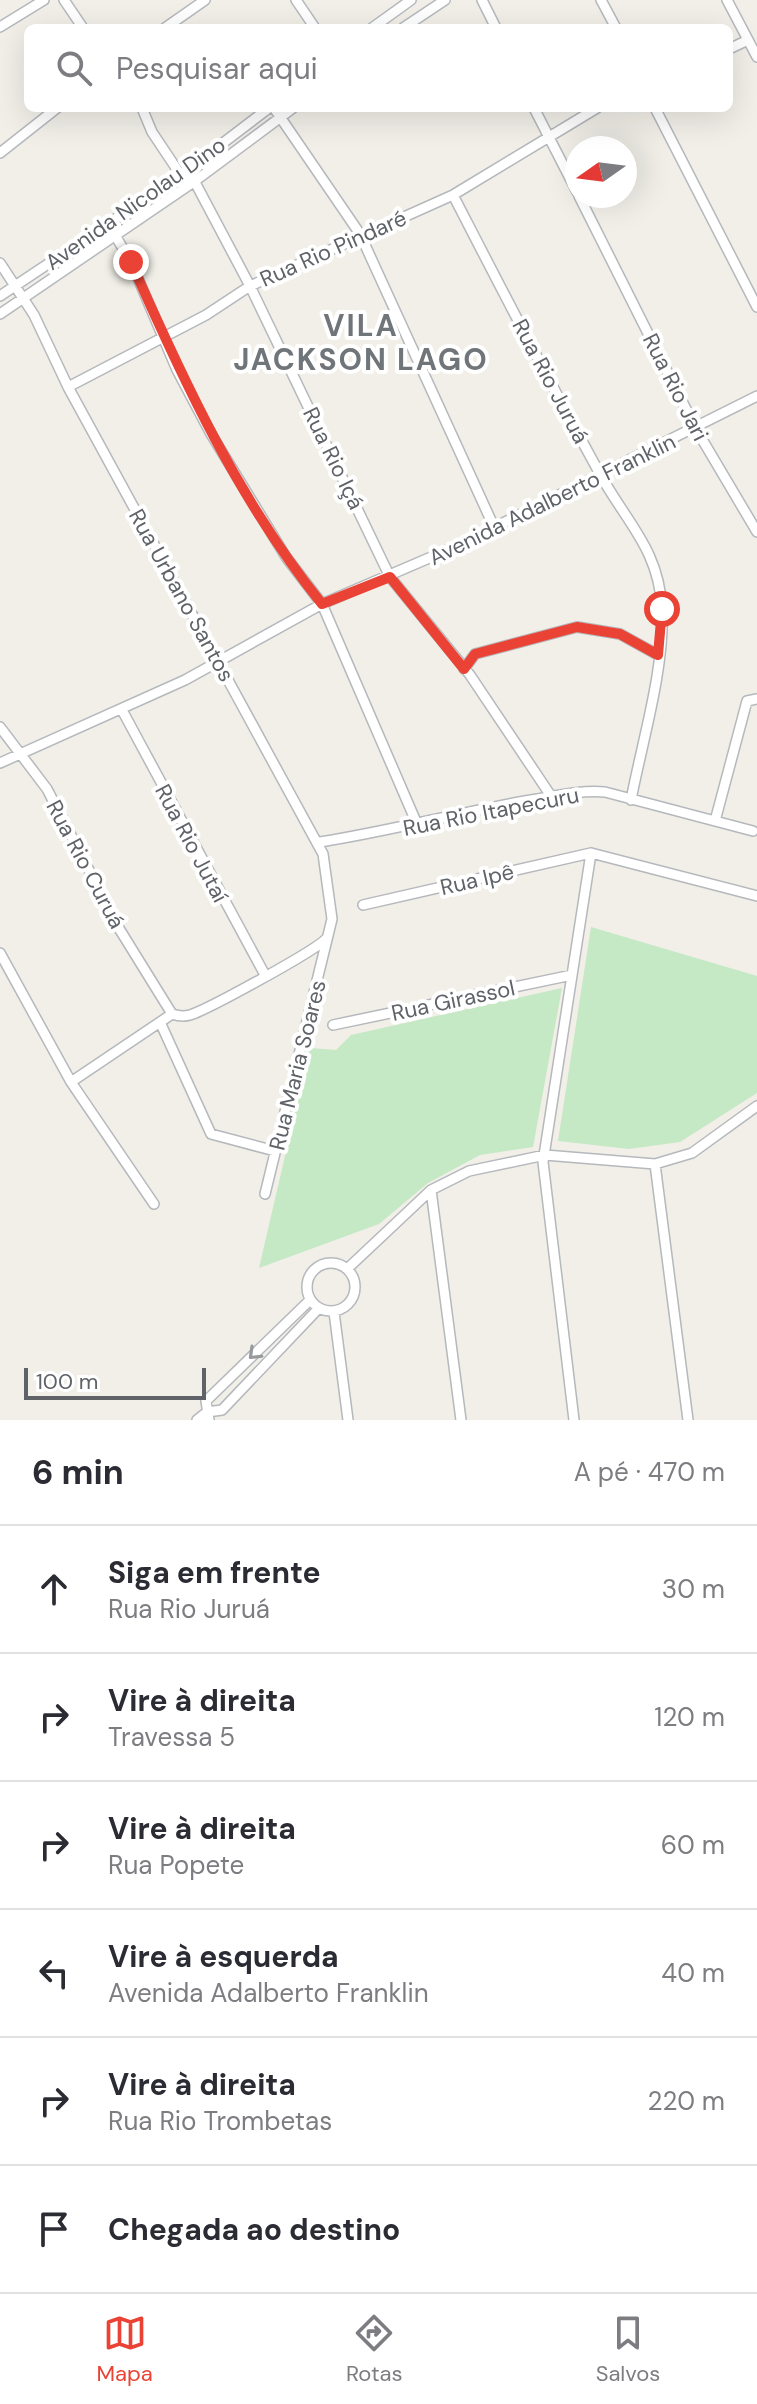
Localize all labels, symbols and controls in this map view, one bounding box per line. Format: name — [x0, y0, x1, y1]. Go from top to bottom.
search box — [24, 24, 733, 112]
icon: search — [52, 46, 96, 90]
text: Pesquisar aqui — [116, 49, 318, 88]
street label: Avenida Nicolau Dino — [39, 130, 231, 277]
north arrow — [565, 136, 637, 208]
street label: Rua Rio Pindaré — [255, 203, 411, 294]
route end — [113, 244, 149, 280]
district label: VILA JACKSON LAGO — [233, 306, 489, 379]
street label: Rua Rio Juruá — [506, 314, 596, 449]
street label: Rua Rio Jari — [636, 328, 715, 446]
street label: Rua Rio Içá — [296, 402, 371, 514]
street label: Avenida Adalberto Franklin — [424, 427, 680, 572]
street label: Rua Urbano Santos — [122, 504, 241, 687]
route start — [644, 591, 680, 627]
street label: Rua Rio Jutaí — [148, 779, 235, 907]
street label: Rua Rio Itapecuru — [401, 780, 582, 843]
street label: Rua Rio Curuá — [39, 795, 132, 934]
street label: Rua Ipê — [437, 857, 517, 902]
street label: Rua Girassol — [389, 973, 518, 1028]
street label: Rua Maria Soares — [262, 977, 333, 1153]
one-way arrow — [249, 1345, 263, 1359]
scale bar — [24, 1364, 206, 1400]
text: 100 m — [36, 1367, 98, 1396]
text: 6 min — [32, 1450, 124, 1495]
text: A pé · 470 m — [574, 1455, 725, 1489]
text: Siga em frente — [108, 1553, 321, 1592]
icon: ahead — [32, 1567, 76, 1611]
text: 30 m — [662, 1572, 725, 1606]
text: Rua Rio Juruá — [108, 1592, 270, 1626]
text: Vire à direita — [108, 1681, 296, 1720]
icon: right — [32, 1695, 76, 1739]
text: 120 m — [654, 1700, 725, 1734]
text: Travessa 5 — [108, 1720, 235, 1754]
text: Vire à direita — [108, 1809, 296, 1848]
icon: right — [32, 1823, 76, 1867]
text: 60 m — [661, 1828, 725, 1862]
text: Rua Popete — [108, 1848, 244, 1882]
text: Vire à esquerda — [108, 1937, 339, 1976]
icon: left — [32, 1951, 76, 1995]
text: 40 m — [661, 1956, 725, 1990]
text: Avenida Adalberto Franklin — [108, 1976, 429, 2010]
text: Vire à direita — [108, 2065, 296, 2104]
icon: right — [32, 2079, 76, 2123]
text: 220 m — [647, 2084, 725, 2118]
text: Rua Rio Trombetas — [108, 2104, 332, 2138]
icon: arrive — [32, 2207, 76, 2251]
text: Chegada ao destino — [108, 2210, 400, 2249]
tab: Mapa — [97, 2311, 153, 2388]
tab: Rotas — [346, 2311, 403, 2388]
tab: Salvos — [596, 2311, 660, 2388]

